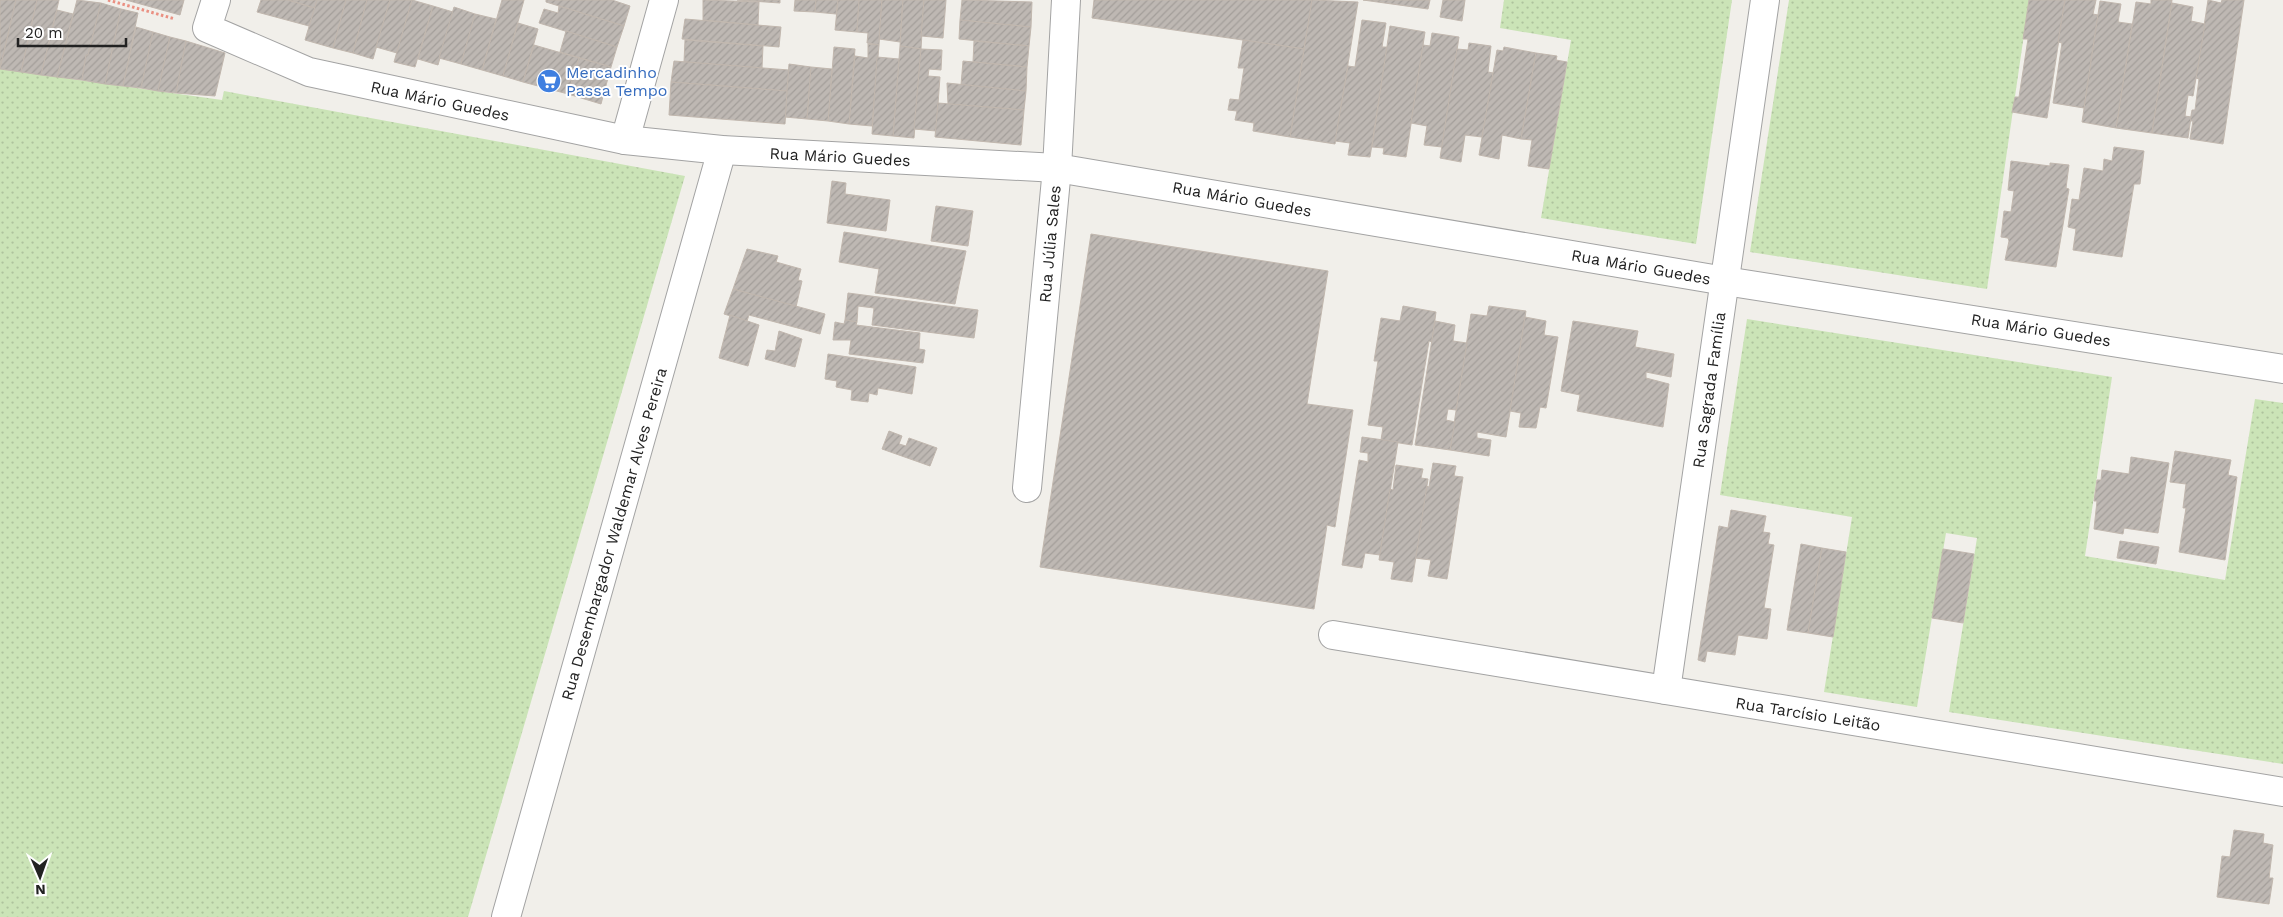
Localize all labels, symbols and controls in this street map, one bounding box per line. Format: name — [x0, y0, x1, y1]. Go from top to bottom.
scale bar — [18, 15, 125, 47]
text: 20 m — [25, 24, 63, 42]
place label: Mercadinho Passa Tempo — [566, 63, 667, 100]
supermarket icon: Mercadinho Passa Tempo — [536, 68, 562, 94]
street label: Rua Mário Guedes — [369, 77, 511, 125]
street label: Rua Mário Guedes — [769, 144, 911, 170]
street label: Rua Mário Guedes — [1171, 177, 1313, 221]
street label: Rua Júlia Sales — [1035, 184, 1065, 304]
street label: Rua Mário Guedes — [1570, 245, 1712, 289]
street label: Rua Mário Guedes — [1970, 310, 2112, 350]
street label: Rua Sagrada Família — [1689, 311, 1729, 469]
street label: Rua Desembargador Waldemar Alves Pereira — [557, 365, 671, 703]
street label: Rua Tarcísio Leitão — [1734, 693, 1882, 735]
north arrow — [15, 852, 65, 902]
text: N — [35, 882, 46, 898]

